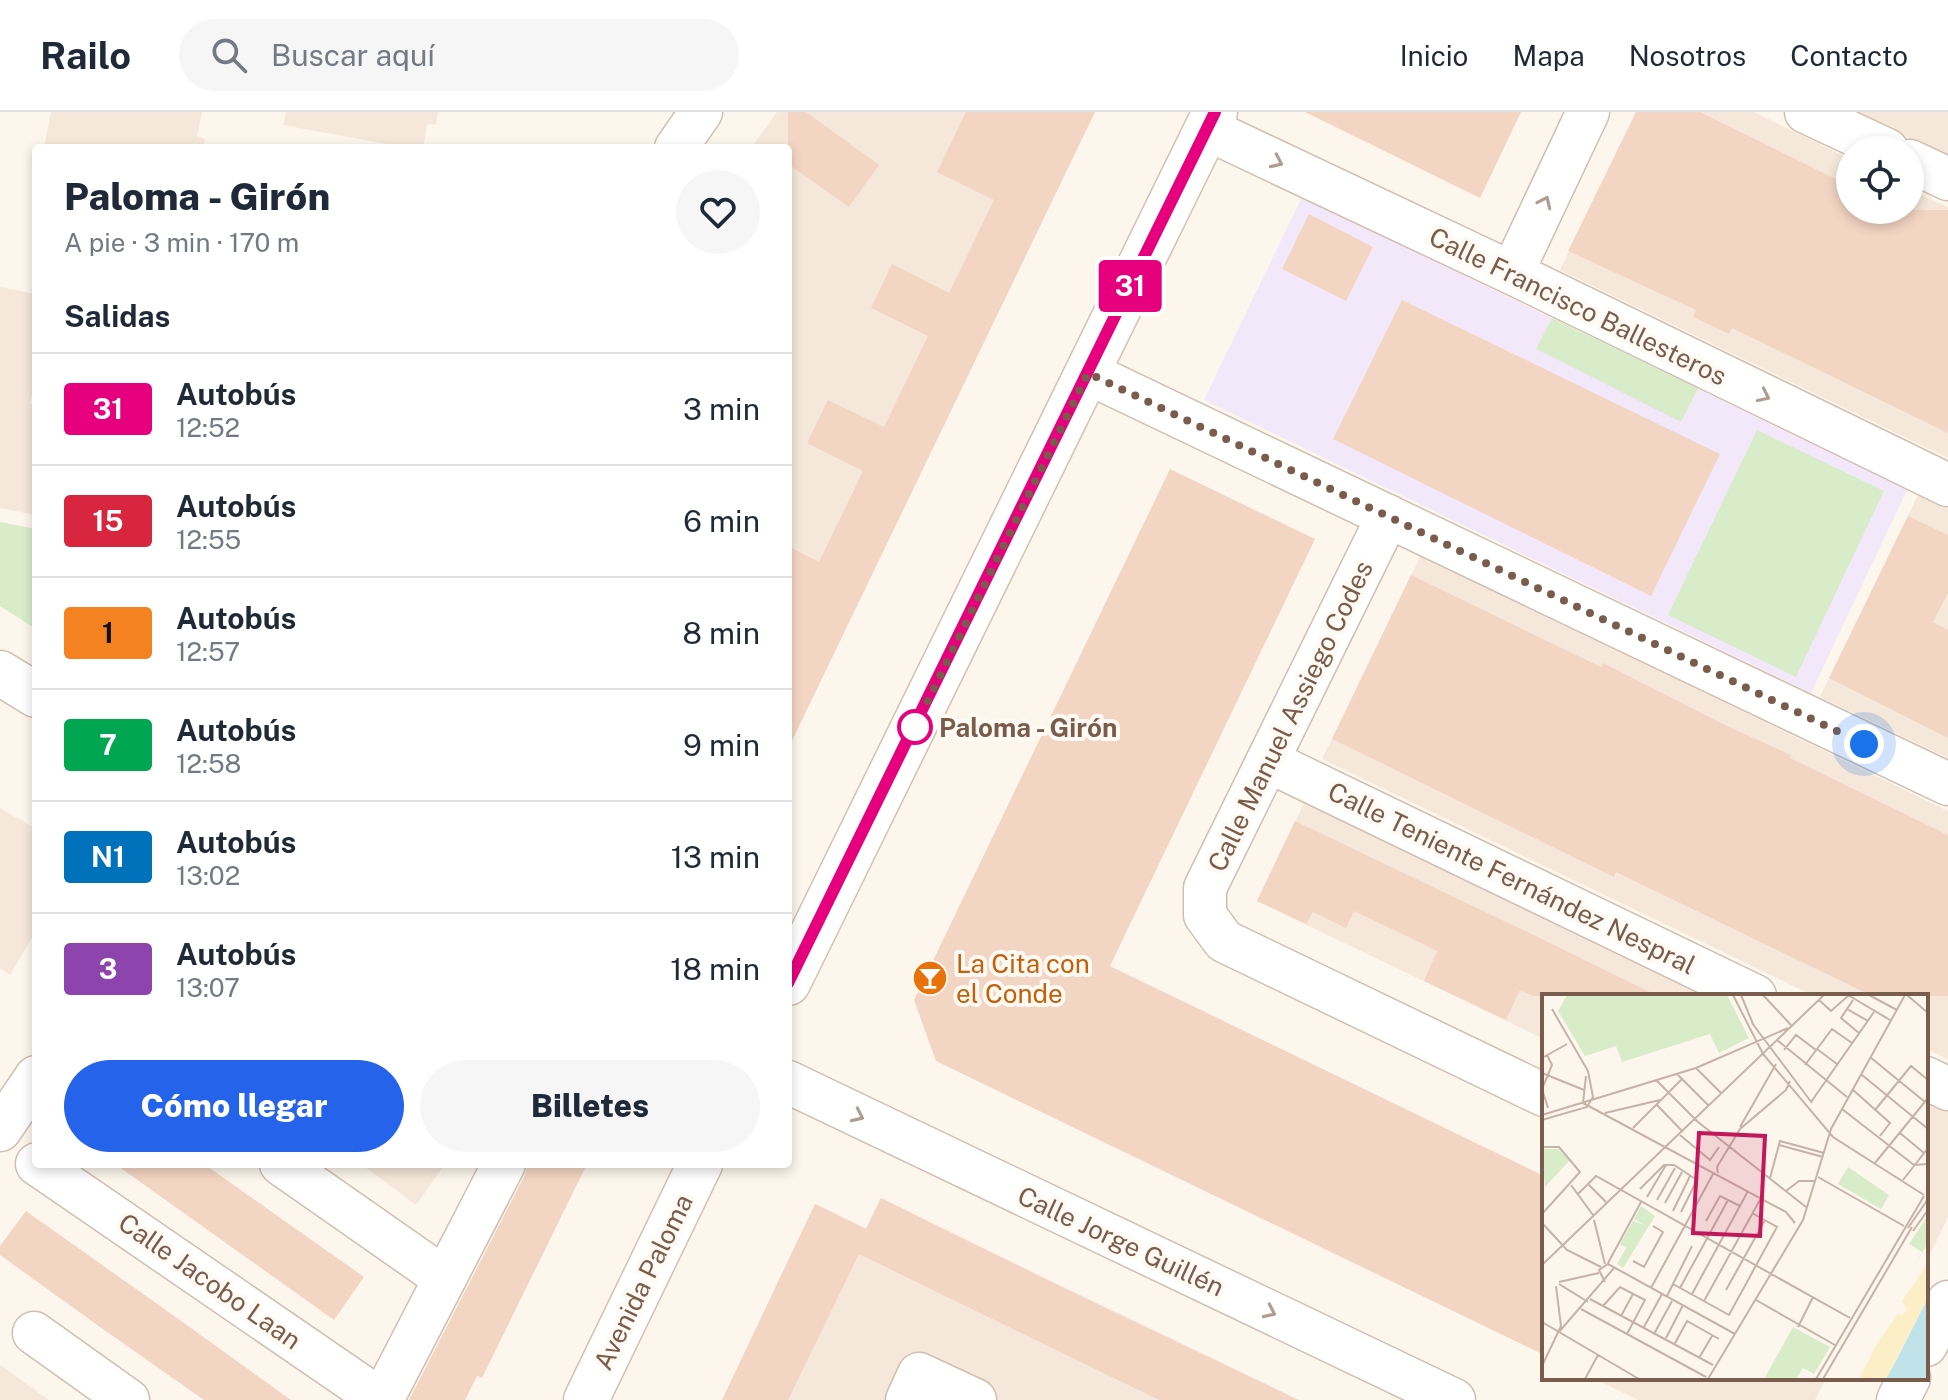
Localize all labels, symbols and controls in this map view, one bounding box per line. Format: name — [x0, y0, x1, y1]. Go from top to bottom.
search box — [179, 19, 739, 91]
text: Railo — [40, 33, 131, 78]
icon: search — [207, 33, 251, 77]
text: Buscar aquí — [271, 37, 435, 73]
text: Inicio — [1400, 39, 1468, 72]
text: Mapa — [1512, 39, 1585, 72]
text: Nosotros — [1629, 39, 1746, 72]
text: Contacto — [1790, 39, 1908, 72]
map controls — [1836, 136, 1924, 224]
button: locate — [1836, 136, 1924, 224]
one-way arrow — [1269, 152, 1284, 168]
button: heart — [676, 170, 760, 254]
text: Paloma - Girón — [64, 174, 330, 219]
one-way arrow — [1535, 196, 1551, 211]
street label: Calle Francisco Ballesteros — [1424, 220, 1732, 392]
text: A pie · 3 min · 170 m — [64, 227, 299, 258]
line badge: 31 — [1094, 260, 1166, 312]
text: 31 — [1115, 269, 1145, 302]
text: Salidas — [64, 298, 170, 334]
text: Autobús — [176, 376, 296, 412]
one-way arrow — [1756, 386, 1771, 401]
text: 3 min — [683, 391, 760, 427]
text: 31 — [93, 392, 123, 425]
text: 12:52 — [176, 412, 240, 443]
text: Autobús — [176, 488, 296, 524]
text: 6 min — [683, 503, 760, 539]
text: 15 — [93, 504, 123, 537]
text: 12:55 — [176, 524, 241, 555]
street label: Calle Manuel Assiego Codes — [1201, 556, 1379, 876]
text: Autobús — [176, 600, 296, 636]
text: 8 min — [682, 615, 760, 651]
text: 1 — [102, 616, 114, 649]
text: 12:57 — [176, 636, 240, 667]
marker: Paloma - Girón — [898, 710, 932, 744]
text: Autobús — [176, 712, 296, 748]
place label: Paloma - Girón — [939, 712, 1117, 743]
your location — [1844, 724, 1884, 764]
text: 9 min — [683, 727, 760, 763]
text: 7 — [99, 728, 117, 761]
text: 12:58 — [176, 748, 241, 779]
street label: Calle Teniente Fernández Nespral — [1323, 775, 1701, 981]
text: Autobús — [176, 824, 296, 860]
text: 13 min — [671, 839, 760, 875]
text: N1 — [91, 840, 125, 873]
text: 13:02 — [176, 860, 240, 891]
text: Autobús — [176, 936, 296, 972]
place label: La Cita con el Conde — [956, 948, 1090, 1009]
text: 18 min — [670, 951, 760, 987]
text: 3 — [99, 952, 117, 985]
bar icon: La Cita con el Conde — [911, 959, 949, 997]
text: 13:07 — [176, 972, 240, 1003]
inset map — [1542, 994, 1928, 1380]
button: Cómo llegar — [64, 1060, 404, 1152]
button: Billetes — [420, 1060, 760, 1152]
one-way arrow — [850, 1106, 865, 1122]
street label: Calle Jorge Guillén — [1013, 1180, 1229, 1302]
street label: Avenida Paloma — [587, 1189, 699, 1375]
street label: Calle Jacobo Laan — [113, 1206, 307, 1356]
one-way arrow — [1262, 1302, 1276, 1318]

